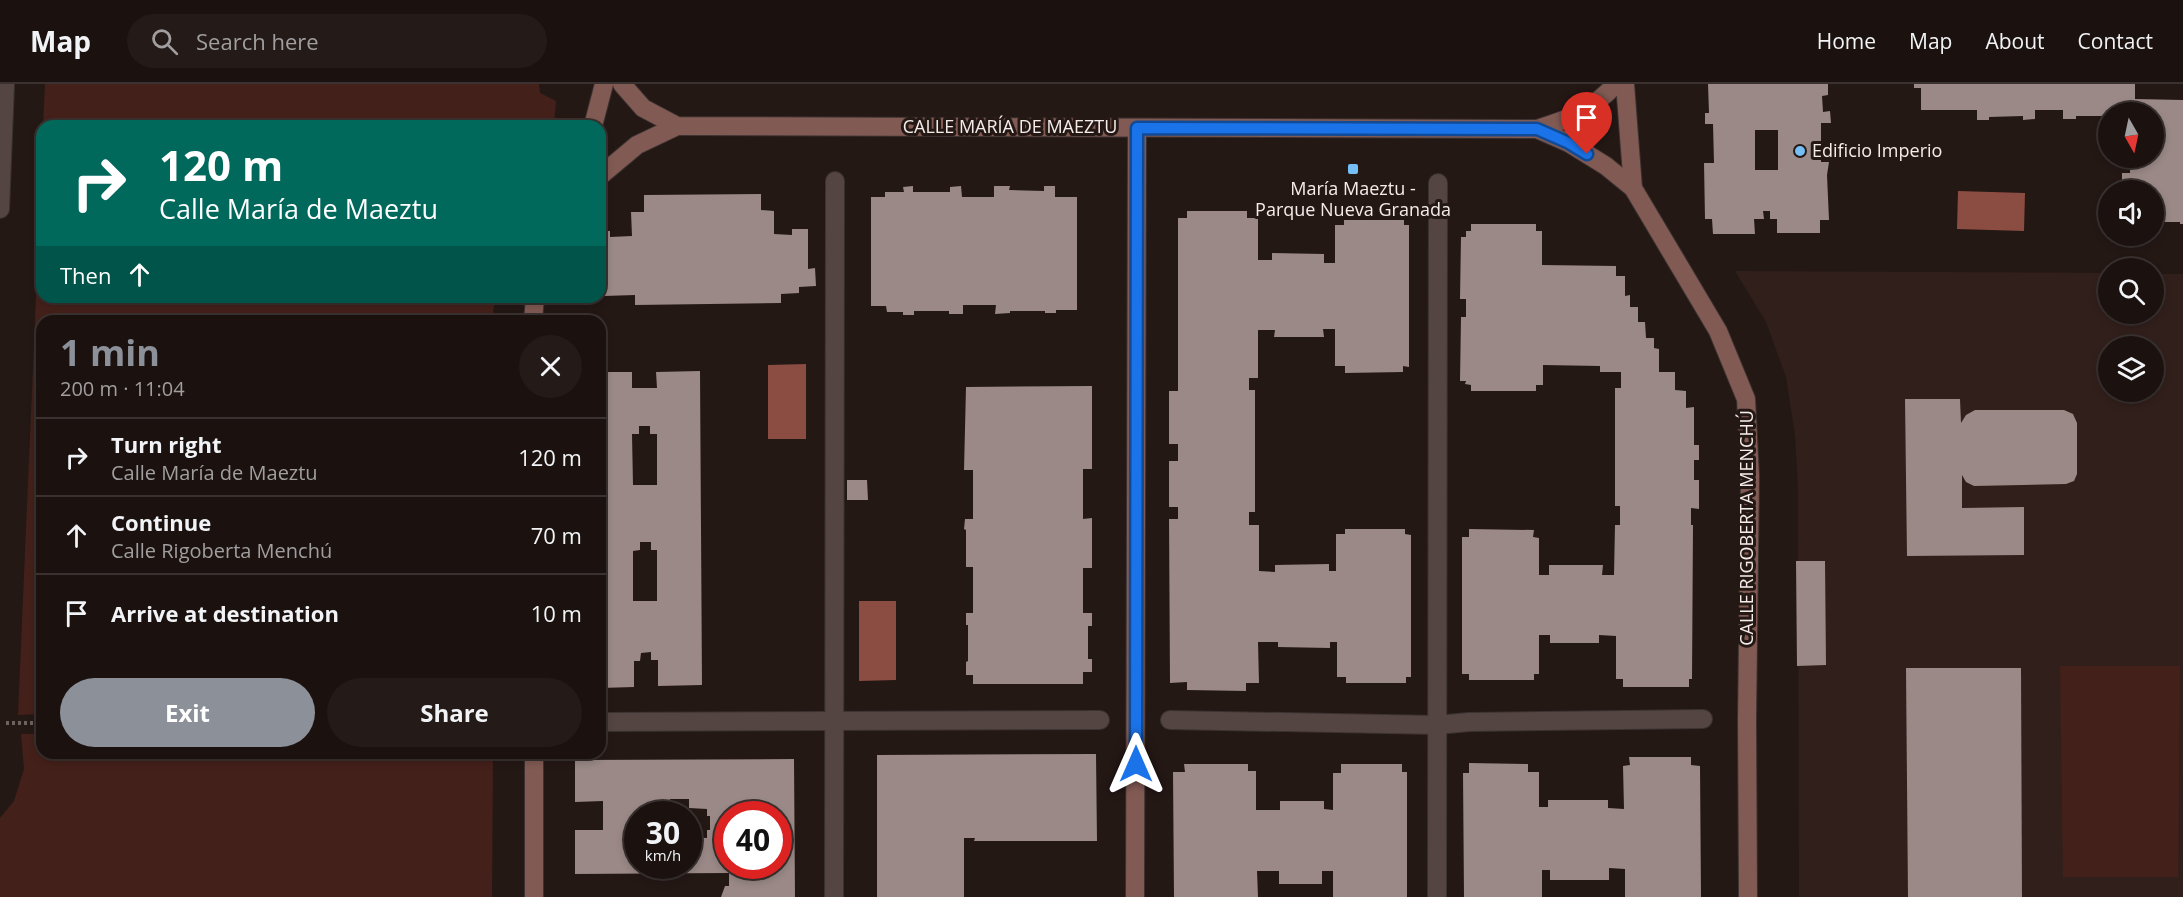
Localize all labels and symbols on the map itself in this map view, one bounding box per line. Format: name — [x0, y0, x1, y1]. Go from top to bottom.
pin — [1561, 92, 1612, 154]
north arrow — [2098, 102, 2164, 168]
street label: CALLE MARÍA DE MAEZTU — [903, 114, 1117, 138]
place label: Edificio Imperio — [1812, 138, 1942, 162]
marker: Edificio Imperio — [1793, 144, 1807, 158]
marker: María Maeztu - Parque Nueva Granada — [1346, 162, 1360, 176]
place label: María Maeztu - Parque Nueva Granada — [1255, 176, 1451, 221]
street label: CALLE RIGOBERTA MENCHÚ — [1734, 410, 1758, 646]
position arrow — [1104, 732, 1168, 796]
speed limit sign: 40 — [714, 801, 792, 879]

